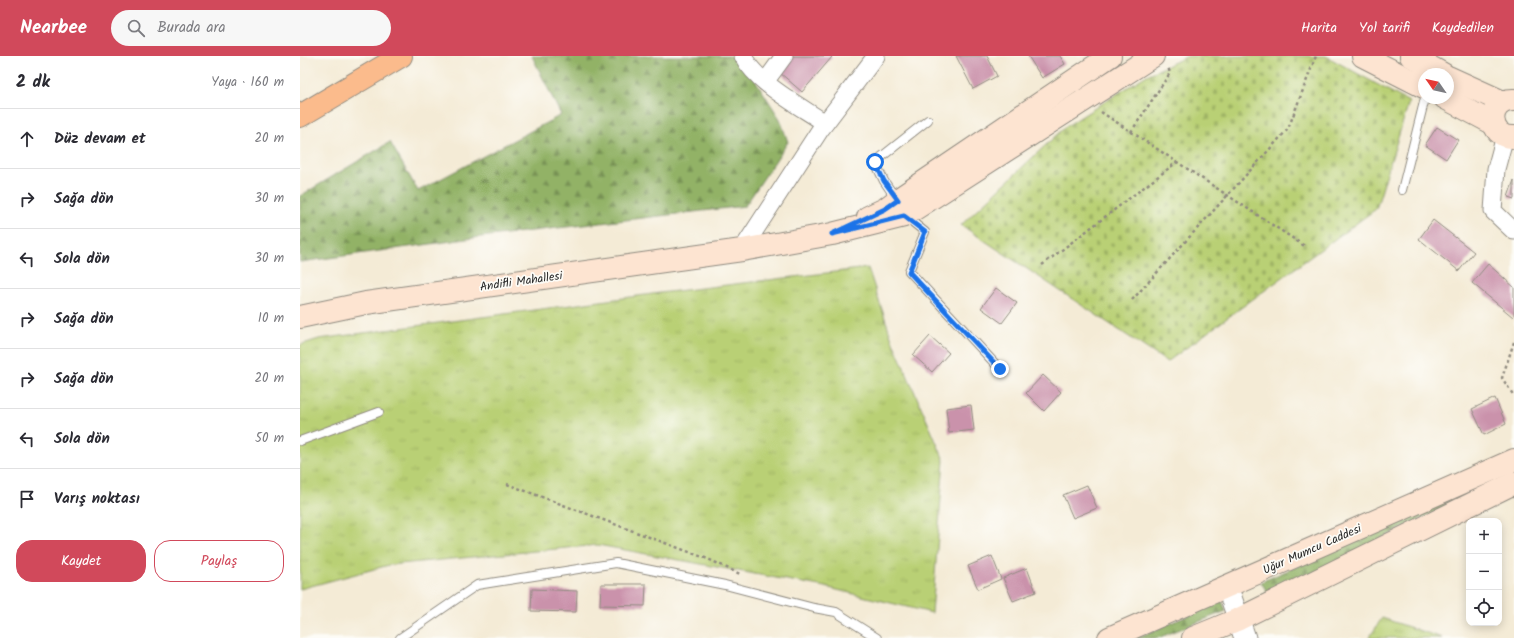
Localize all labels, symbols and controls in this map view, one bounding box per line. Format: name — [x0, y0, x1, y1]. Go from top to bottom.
search box — [111, 10, 391, 46]
text: Nearbee — [20, 13, 87, 43]
text: Burada ara — [157, 16, 226, 40]
icon: search — [125, 17, 147, 39]
text: Harita — [1301, 17, 1337, 39]
text: Yol tarifi — [1359, 17, 1410, 39]
text: Kaydedilen — [1432, 17, 1494, 39]
north arrow — [1418, 68, 1454, 104]
text: 2 dk — [16, 69, 50, 96]
text: Yaya · 160 m — [211, 72, 284, 93]
text: Düz devam et — [54, 127, 146, 151]
icon: ahead — [16, 128, 38, 150]
text: 20 m — [254, 128, 284, 149]
route start — [866, 153, 884, 171]
text: Sağa dön — [54, 187, 114, 211]
icon: right — [16, 188, 38, 210]
text: 30 m — [255, 188, 284, 209]
text: Sola dön — [54, 247, 110, 271]
icon: left — [16, 248, 38, 270]
text: 30 m — [255, 248, 284, 269]
street label: Andifli Mahallesi — [479, 266, 565, 297]
text: Sağa dön — [54, 307, 114, 331]
icon: right — [16, 308, 38, 330]
text: 10 m — [258, 308, 284, 329]
route end — [991, 360, 1009, 378]
text: Sağa dön — [54, 367, 114, 391]
icon: right — [16, 368, 38, 390]
text: 20 m — [254, 368, 284, 389]
text: Sola dön — [54, 427, 110, 451]
icon: left — [16, 428, 38, 450]
text: 50 m — [255, 428, 284, 449]
text: Varış noktası — [54, 487, 140, 511]
icon: arrive — [16, 488, 38, 510]
map controls — [1466, 518, 1502, 626]
button: + — [1466, 518, 1502, 554]
street label: Uğur Mumcu Caddesi — [1260, 519, 1366, 580]
button: Kaydet — [16, 540, 146, 582]
button: Paylaş — [154, 540, 284, 582]
button: − — [1466, 554, 1502, 590]
button: locate — [1466, 590, 1502, 626]

